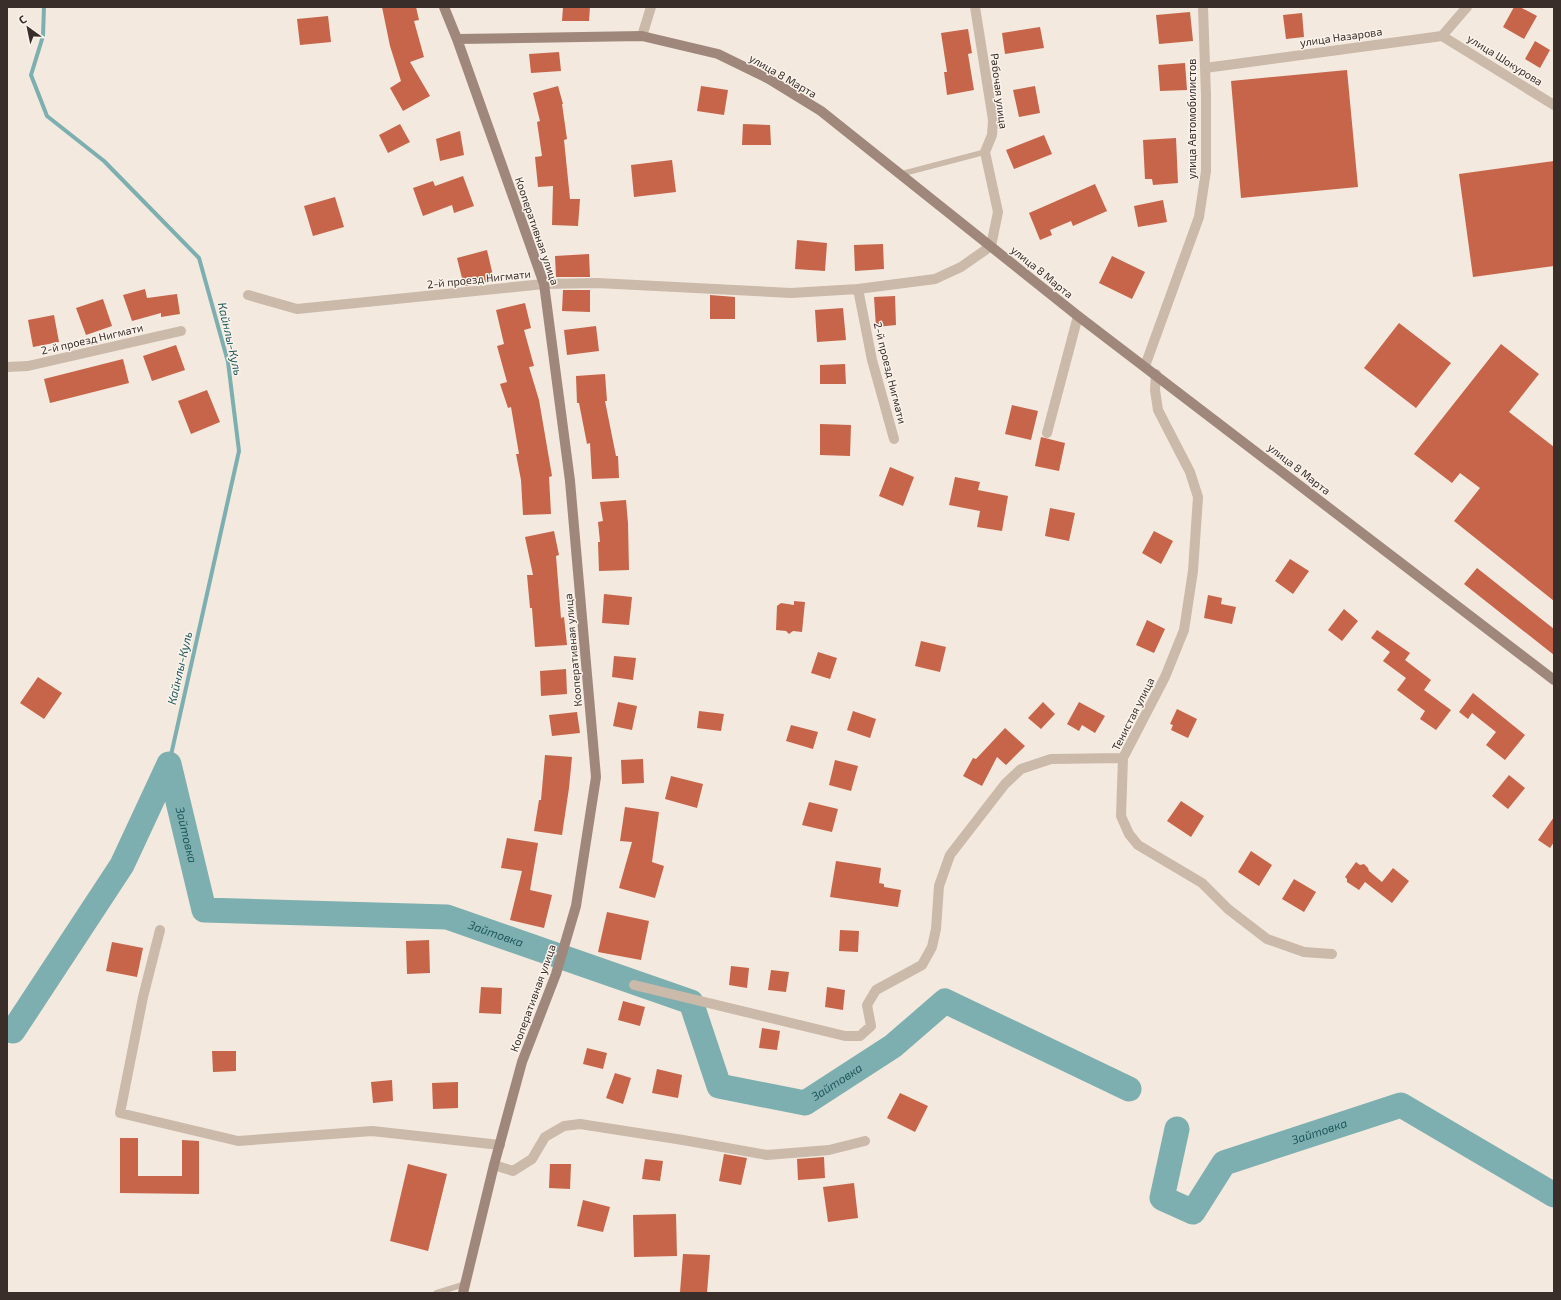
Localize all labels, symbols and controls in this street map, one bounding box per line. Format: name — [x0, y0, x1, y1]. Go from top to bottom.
north arrow — [8, 8, 48, 48]
text: С — [16, 12, 29, 26]
street label: улица Назарова — [1299, 24, 1383, 50]
street label: улица Шокурова — [1465, 31, 1545, 89]
street label: улица 8 Марта — [747, 51, 819, 101]
street label: Рабочая улица — [987, 52, 1011, 130]
street label: улица Автомобилистов — [1185, 59, 1199, 179]
street label: Кооперативная улица — [512, 175, 562, 287]
street label: улица 8 Марта — [1008, 243, 1076, 301]
street label: 2-й проезд Нигмати — [426, 267, 532, 290]
water label: Кайнлы-Куль — [216, 301, 246, 377]
street label: 2-й проезд Нигмати — [40, 320, 144, 357]
street label: 2-й проезд Нигмати — [872, 321, 909, 425]
street label: улица 8 Марта — [1265, 440, 1333, 498]
street label: Кооперативная улица — [561, 593, 585, 707]
water label: Кайнлы-Куль — [164, 630, 194, 706]
street label: Тенистая улица — [1109, 675, 1157, 753]
water label: Зайтовка — [173, 804, 201, 864]
water label: Зайтовка — [466, 917, 526, 949]
street label: Кооперативная улица — [507, 942, 559, 1054]
water label: Зайтовка — [808, 1060, 864, 1103]
water label: Зайтовка — [1289, 1115, 1349, 1147]

